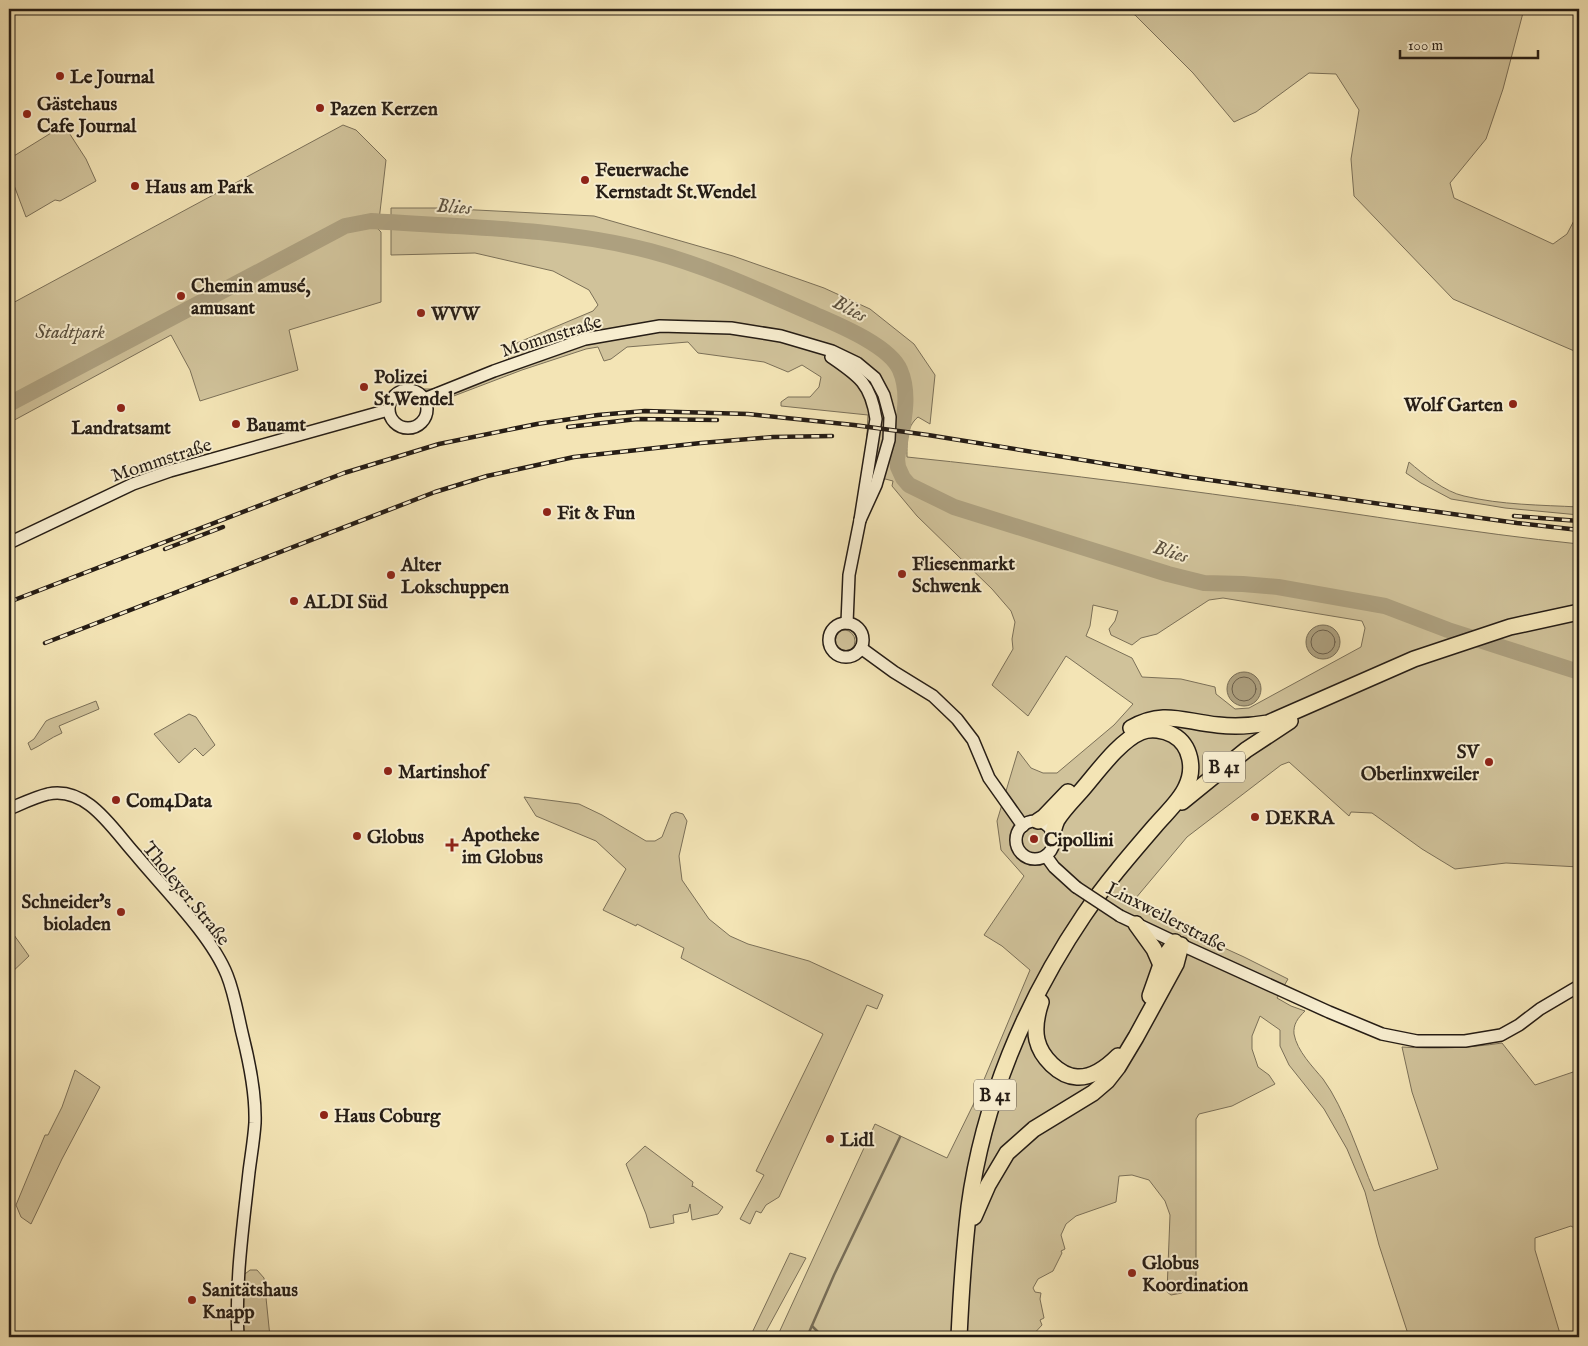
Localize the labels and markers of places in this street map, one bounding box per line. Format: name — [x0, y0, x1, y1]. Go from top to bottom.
place label: Le Journal — [70, 66, 155, 90]
marker: Le Journal — [54, 70, 66, 82]
place label: Gästehaus Cafe Journal — [37, 93, 137, 139]
place label: Pazen Kerzen — [330, 98, 438, 122]
marker: Pazen Kerzen — [314, 102, 326, 114]
marker: Gästehaus Cafe Journal — [21, 108, 33, 120]
place label: Feuerwache Kernstadt St.Wendel — [595, 159, 757, 205]
marker: Feuerwache Kernstadt St.Wendel — [579, 174, 591, 186]
place label: Haus am Park — [145, 176, 254, 200]
marker: Haus am Park — [129, 180, 141, 192]
place label: Chemin amusé, amusant — [191, 275, 310, 321]
marker: Chemin amusé, amusant — [175, 290, 187, 302]
place label: WVW — [430, 303, 482, 327]
marker: WVW — [415, 307, 427, 319]
place label: Polizei St.Wendel — [374, 366, 454, 412]
marker: Polizei St.Wendel — [358, 381, 370, 393]
place label: Wolf Garten — [1403, 394, 1503, 418]
marker: Wolf Garten — [1507, 398, 1519, 410]
marker: Landratsamt — [115, 402, 127, 414]
place label: Bauamt — [246, 414, 306, 438]
place label: Landratsamt — [71, 417, 171, 441]
marker: Bauamt — [230, 418, 242, 430]
place label: Fit & Fun — [557, 502, 635, 526]
marker: Fit & Fun — [541, 506, 553, 518]
place label: Fliesenmarkt Schwenk — [912, 553, 1015, 599]
place label: Alter Lokschuppen — [400, 554, 509, 600]
marker: Fliesenmarkt Schwenk — [896, 568, 908, 580]
marker: Alter Lokschuppen — [385, 569, 397, 581]
place label: ALDI Süd — [303, 591, 388, 615]
marker: ALDI Süd — [288, 595, 300, 607]
place label: SV Oberlinxweiler — [1361, 741, 1481, 787]
marker: SV Oberlinxweiler — [1483, 756, 1495, 768]
place label: Martinshof — [398, 761, 490, 785]
marker: Martinshof — [382, 765, 394, 777]
place label: Com4Data — [126, 790, 213, 814]
marker: Com4Data — [110, 794, 122, 806]
place label: DEKRA — [1265, 807, 1335, 831]
marker: DEKRA — [1249, 811, 1261, 823]
place label: Apotheke im Globus — [461, 824, 543, 870]
place label: Globus — [367, 826, 424, 850]
place label: Cipollini — [1044, 829, 1114, 853]
marker: Globus — [351, 830, 363, 842]
marker: Cipollini — [1028, 833, 1040, 845]
marker: Apotheke im Globus — [446, 839, 458, 851]
place label: Schneider's bioladen — [22, 891, 111, 937]
marker: Schneider's bioladen — [115, 906, 127, 918]
place label: Haus Coburg — [334, 1105, 441, 1129]
marker: Haus Coburg — [318, 1109, 330, 1121]
place label: Lidl — [840, 1129, 875, 1153]
marker: Lidl — [824, 1133, 836, 1145]
place label: Globus Koordination — [1142, 1252, 1248, 1298]
marker: Globus Koordination — [1126, 1267, 1138, 1279]
place label: Sanitätshaus Knapp — [202, 1279, 298, 1325]
marker: Sanitätshaus Knapp — [186, 1294, 198, 1306]

